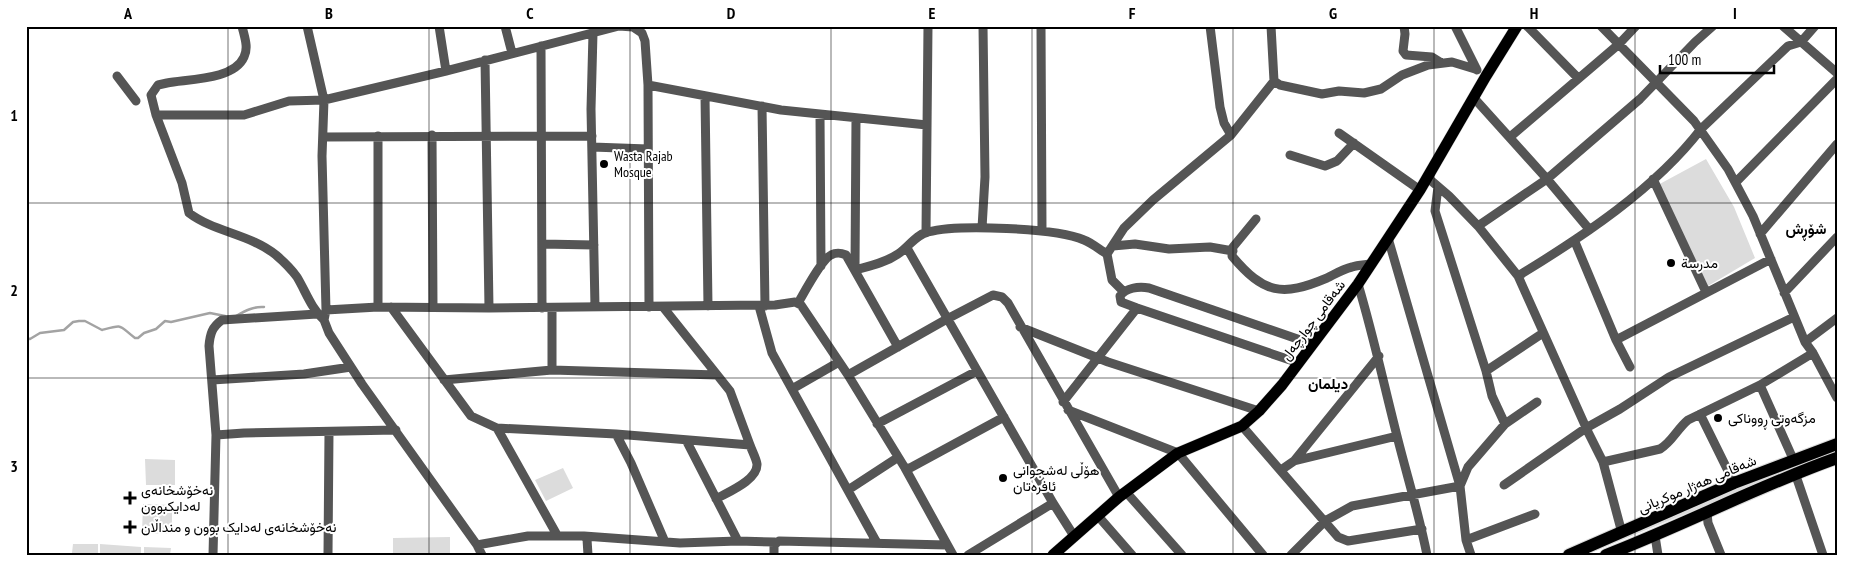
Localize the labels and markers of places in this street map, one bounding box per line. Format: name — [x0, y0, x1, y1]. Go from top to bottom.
place label: Wasta Rajab Mosque — [614, 147, 673, 181]
marker: Wasta Rajab Mosque — [598, 158, 610, 170]
place label: مدرسة — [1681, 254, 1718, 272]
marker: مدرسة — [1665, 257, 1677, 269]
place label: مزگەوتی ڕووناکی — [1728, 409, 1816, 430]
marker: مزگەوتی ڕووناکی — [1712, 412, 1724, 424]
place label: هۆڵی لەشجوانی ئافرەتان — [1013, 461, 1100, 495]
marker: هۆڵی لەشجوانی ئافرەتان — [997, 472, 1009, 484]
place label: نەخۆشخانەی لەدایکبوون — [141, 481, 213, 515]
marker: نەخۆشخانەی لەدایکبوون — [123, 491, 137, 505]
place label: نەخۆشخانەی لەدایک بوون و منداڵان — [141, 518, 336, 536]
marker: نەخۆشخانەی لەدایک بوون و منداڵان — [123, 520, 137, 534]

